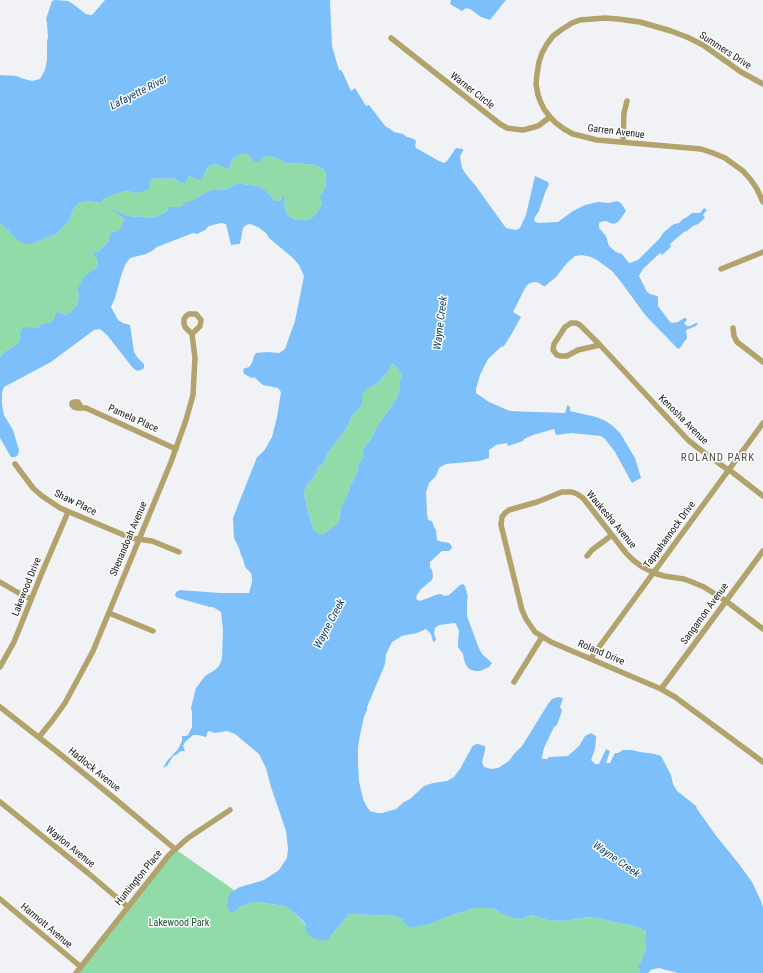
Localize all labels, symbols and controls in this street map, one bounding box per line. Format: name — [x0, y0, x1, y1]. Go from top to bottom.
street label: Summers Drive — [697, 30, 753, 72]
street label: Warner Circle — [448, 70, 496, 112]
water label: Lafayette River — [108, 73, 170, 113]
street label: Garren Avenue — [587, 123, 645, 141]
water label: Wayne Creek — [431, 295, 451, 351]
street label: Kenosha Avenue — [656, 393, 710, 447]
street label: Pamela Place — [106, 403, 160, 435]
district label: ROLAND PARK — [681, 451, 755, 465]
street label: Shaw Place — [52, 488, 98, 518]
street label: Waukesha Avenue — [583, 489, 639, 551]
street label: Tappahannock Drive — [642, 499, 698, 571]
street label: Shenandoah Avenue — [108, 500, 150, 578]
street label: Lakewood Drive — [10, 556, 44, 618]
street label: Sangamon Avenue — [679, 581, 731, 647]
water label: Wayne Creek — [311, 597, 349, 651]
street label: Roland Drive — [576, 638, 626, 668]
street label: Hadlock Avenue — [66, 745, 122, 795]
street label: Waylon Avenue — [43, 824, 97, 870]
water label: Wayne Creek — [590, 839, 642, 881]
street label: Huntington Place — [113, 848, 165, 908]
street label: Harmott Avenue — [18, 901, 74, 951]
park label: Lakewood Park — [149, 917, 209, 929]

